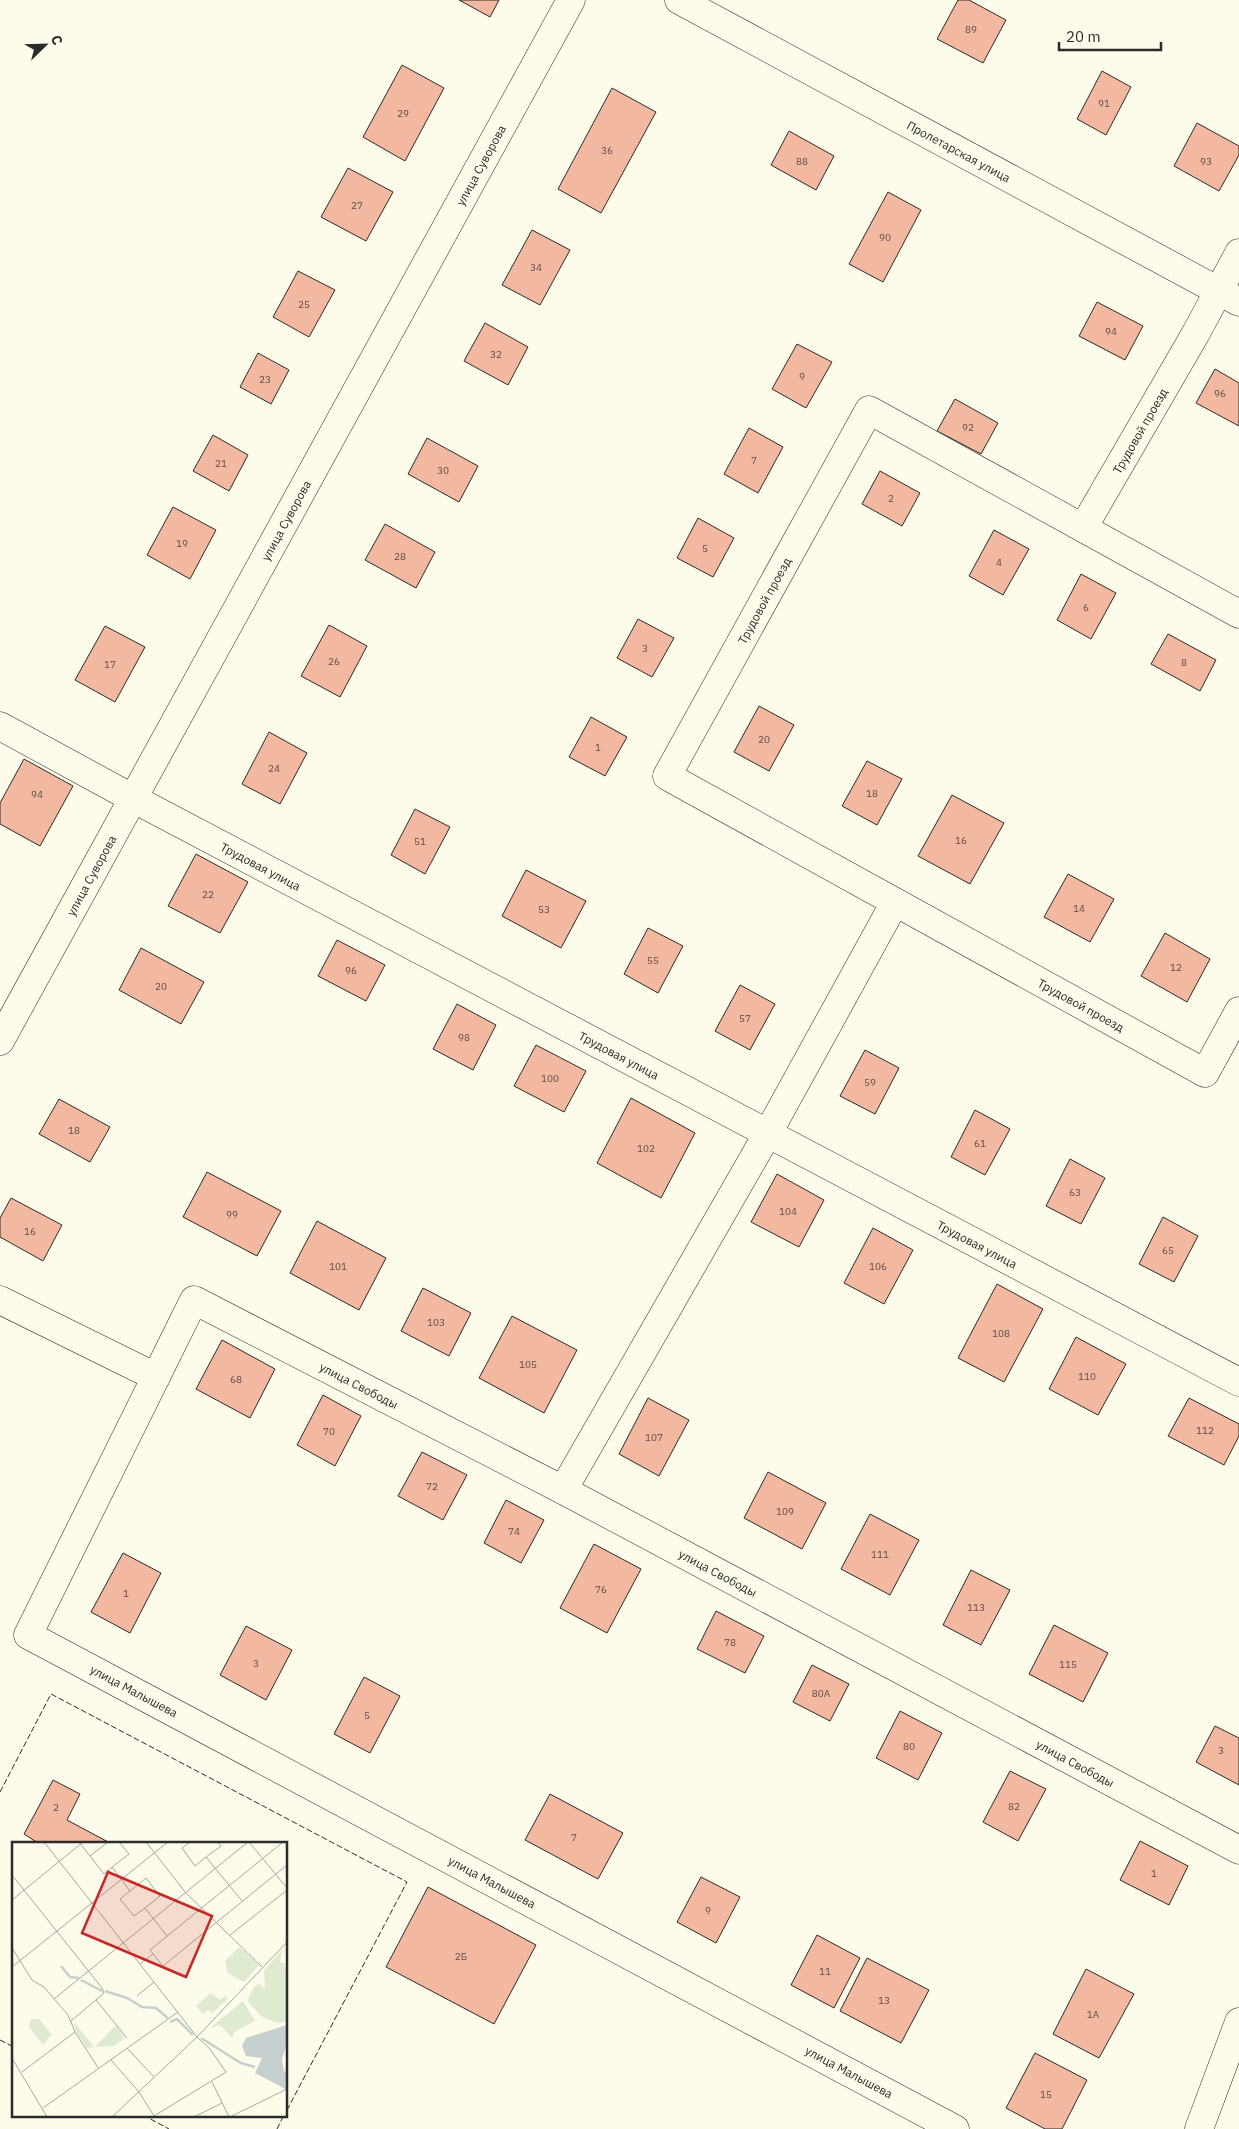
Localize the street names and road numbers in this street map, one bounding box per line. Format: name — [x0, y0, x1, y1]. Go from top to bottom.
street label: Пролетарская улица — [904, 117, 1014, 185]
street label: улица Суворова — [452, 122, 509, 208]
street label: Трудовой проезд — [1109, 385, 1171, 477]
street label: улица Суворова — [258, 477, 314, 563]
street label: Трудовой проезд — [734, 555, 794, 646]
street label: улица Суворова — [63, 832, 119, 918]
street label: Трудовая улица — [218, 839, 304, 893]
street label: Трудовой проезд — [1035, 975, 1127, 1035]
street label: Трудовая улица — [576, 1028, 662, 1082]
street label: Трудовая улица — [935, 1217, 1020, 1271]
street label: улица Свободы — [317, 1359, 401, 1411]
street label: улица Свободы — [676, 1546, 760, 1600]
street label: улица Малышева — [88, 1662, 181, 1721]
street label: улица Свободы — [1034, 1736, 1117, 1790]
street label: улица Малышева — [446, 1853, 539, 1912]
street label: улица Малышева — [803, 2043, 896, 2102]

